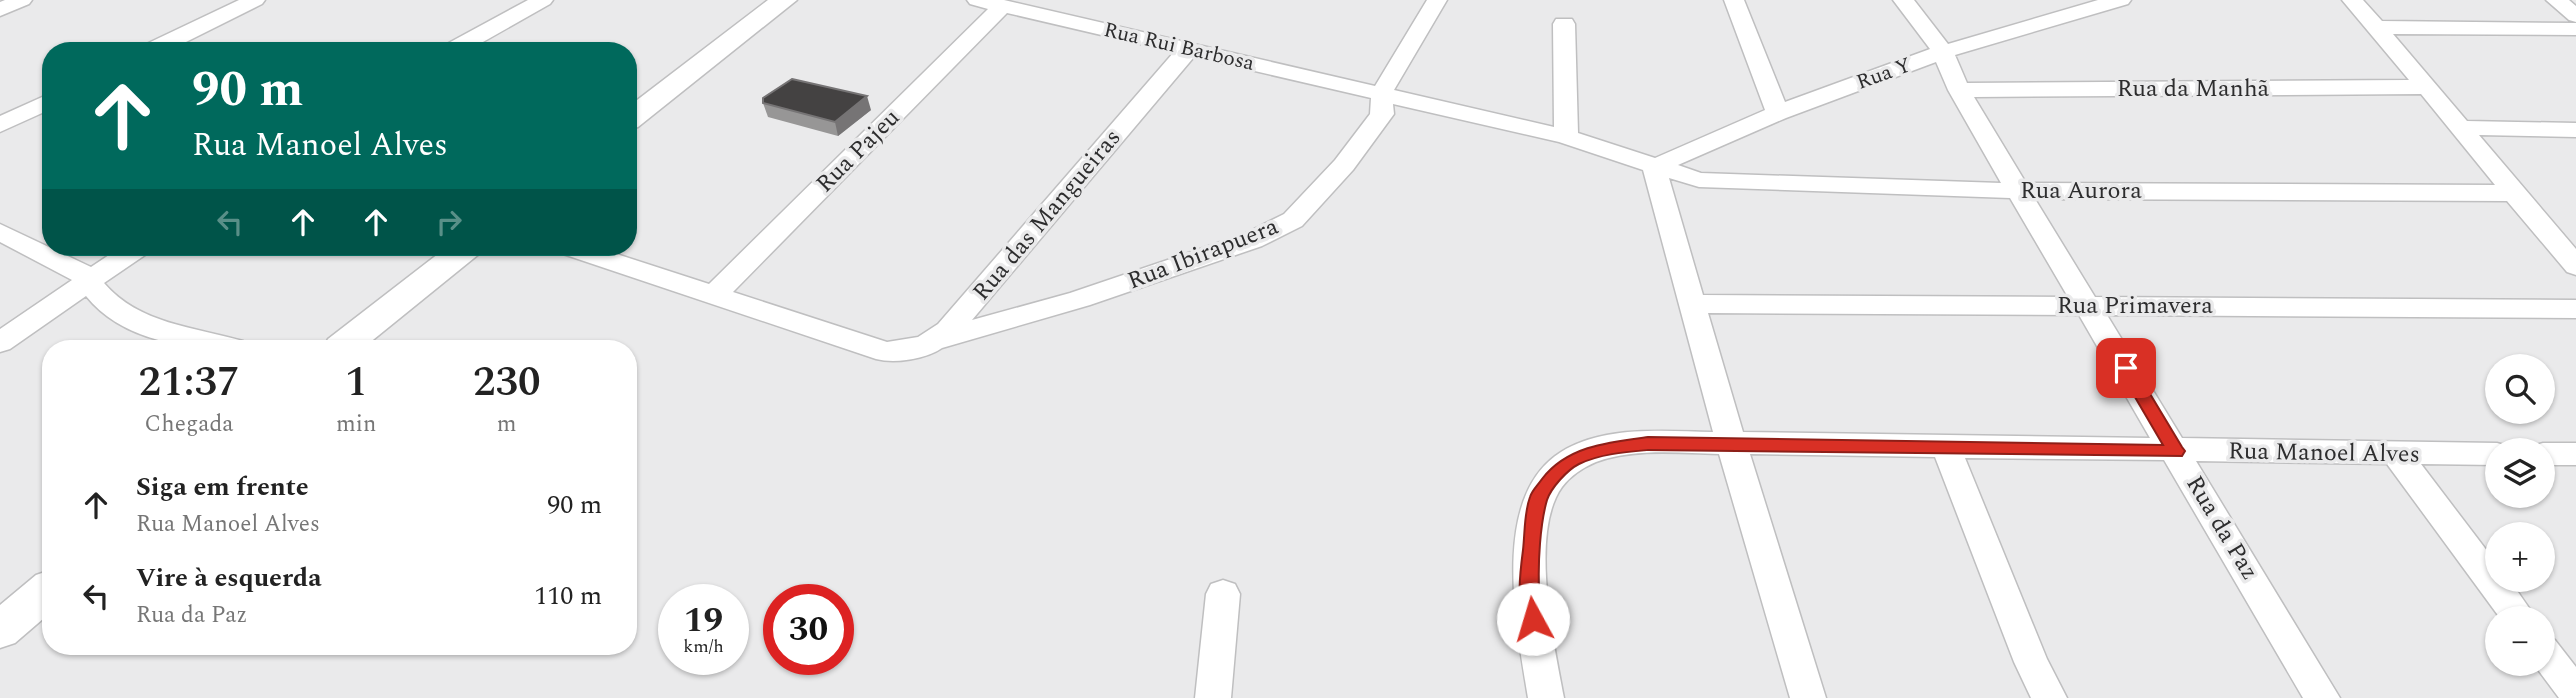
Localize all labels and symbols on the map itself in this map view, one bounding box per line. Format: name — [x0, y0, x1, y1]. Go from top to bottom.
street label: Rua Rui Barbosa — [1101, 14, 1258, 80]
street label: Rua Y — [1852, 49, 1916, 99]
street label: Rua da Manhã — [2117, 71, 2270, 107]
street label: Rua Pajeu — [808, 101, 908, 201]
street label: Rua das Mangueiras — [964, 121, 1130, 309]
street label: Rua Aurora — [2020, 173, 2142, 209]
street label: Rua Ibirapuera — [1122, 209, 1284, 299]
street label: Rua Primavera — [2057, 288, 2213, 324]
pin — [2096, 338, 2156, 398]
street label: Rua Manoel Alves — [2228, 433, 2420, 473]
street label: Rua da Paz — [2177, 469, 2267, 587]
position arrow — [1496, 582, 1570, 656]
speed limit sign: 30 — [763, 584, 854, 675]

